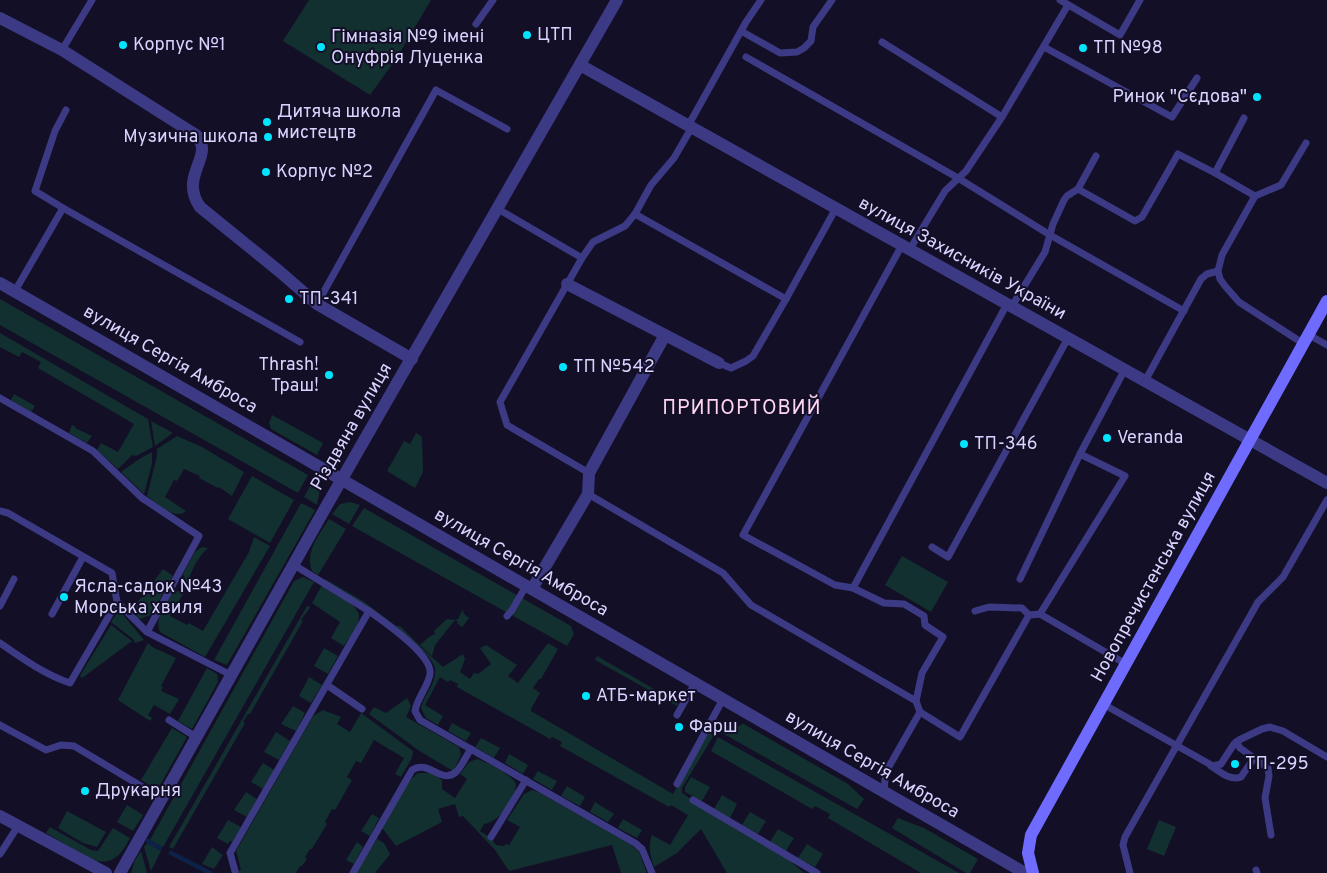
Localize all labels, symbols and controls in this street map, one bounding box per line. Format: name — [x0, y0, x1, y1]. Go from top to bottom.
place label: ЦТП — [537, 24, 573, 47]
place label: Гімназія №9 імені Онуфрія Луценка — [331, 26, 484, 70]
marker: ЦТП — [521, 29, 533, 41]
place label: Корпус №1 — [133, 34, 226, 57]
place label: ТП №98 — [1093, 37, 1163, 60]
marker: Корпус №1 — [117, 39, 129, 51]
marker: Гімназія №9 імені Онуфрія Луценка — [315, 41, 327, 53]
marker: ТП №98 — [1077, 42, 1089, 54]
place label: Ринок "Сєдова" — [1112, 86, 1247, 109]
marker: Ринок "Сєдова" — [1251, 91, 1263, 103]
place label: Дитяча школа мистецтв — [277, 101, 401, 145]
marker: Дитяча школа мистецтв — [261, 116, 273, 128]
place label: Музична школа — [123, 126, 258, 149]
marker: Музична школа — [262, 131, 274, 143]
place label: Корпус №2 — [276, 161, 373, 184]
marker: Корпус №2 — [260, 166, 272, 178]
street label: вулиця Захисників України — [854, 192, 1070, 326]
place label: ТП-341 — [299, 288, 359, 311]
marker: ТП-341 — [283, 293, 295, 305]
street label: вулиця Сергія Амброса — [79, 301, 261, 419]
place label: Thrash! Траш! — [259, 354, 319, 398]
place label: ТП №542 — [573, 356, 655, 379]
street label: Різдвяна вулиця — [306, 359, 398, 495]
marker: ТП №542 — [557, 361, 569, 373]
marker: Thrash! Траш! — [323, 369, 335, 381]
district label: ПРИПОРТОВИЙ — [662, 394, 822, 422]
place label: Veranda — [1117, 427, 1183, 450]
marker: Veranda — [1101, 432, 1113, 444]
place label: ТП-346 — [974, 433, 1038, 456]
marker: ТП-346 — [958, 438, 970, 450]
street label: Новопречистенська вулиця — [1086, 468, 1222, 686]
street label: вулиця Сергія Амброса — [430, 504, 612, 622]
place label: Ясла-садок №43 Морська хвиля — [74, 576, 222, 620]
marker: Ясла-садок №43 Морська хвиля — [58, 591, 70, 603]
place label: АТБ-маркет — [596, 685, 696, 708]
marker: АТБ-маркет — [580, 690, 592, 702]
street label: вулиця Сергія Амброса — [781, 706, 963, 824]
place label: Фарш — [689, 716, 738, 739]
marker: Фарш — [673, 721, 685, 733]
place label: ТП-295 — [1245, 753, 1309, 776]
marker: ТП-295 — [1229, 758, 1241, 770]
place label: Друкарня — [95, 780, 181, 803]
marker: Друкарня — [79, 785, 91, 797]

